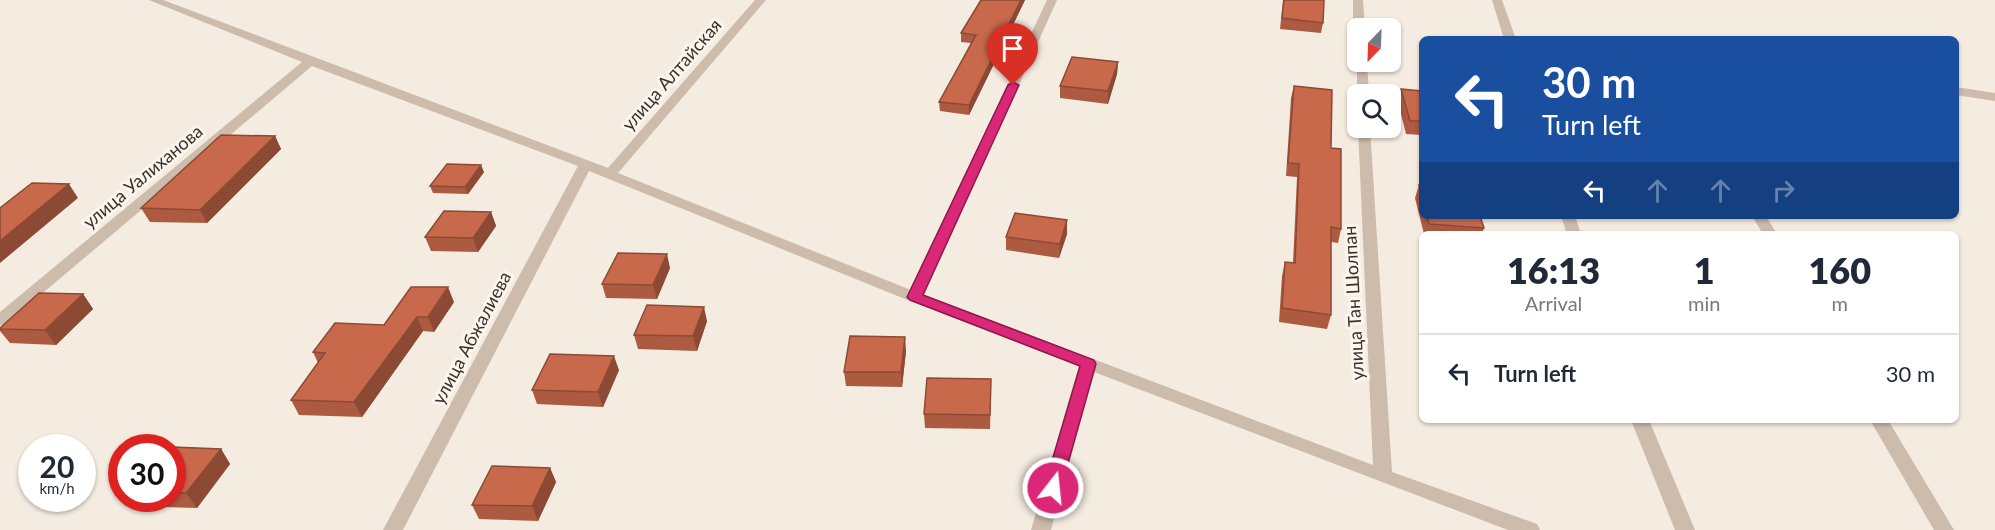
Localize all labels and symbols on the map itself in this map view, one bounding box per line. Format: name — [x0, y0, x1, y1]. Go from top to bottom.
street label: улица Алтайская — [617, 14, 726, 135]
north arrow — [1347, 18, 1401, 72]
pin — [987, 23, 1038, 85]
street label: улица Уалиханова — [78, 120, 207, 233]
street label: улица Тан Шолпан — [1338, 225, 1368, 381]
street label: улица Абжалиева — [427, 267, 515, 408]
speed limit sign: 30 — [108, 434, 186, 512]
position arrow — [1021, 456, 1085, 520]

